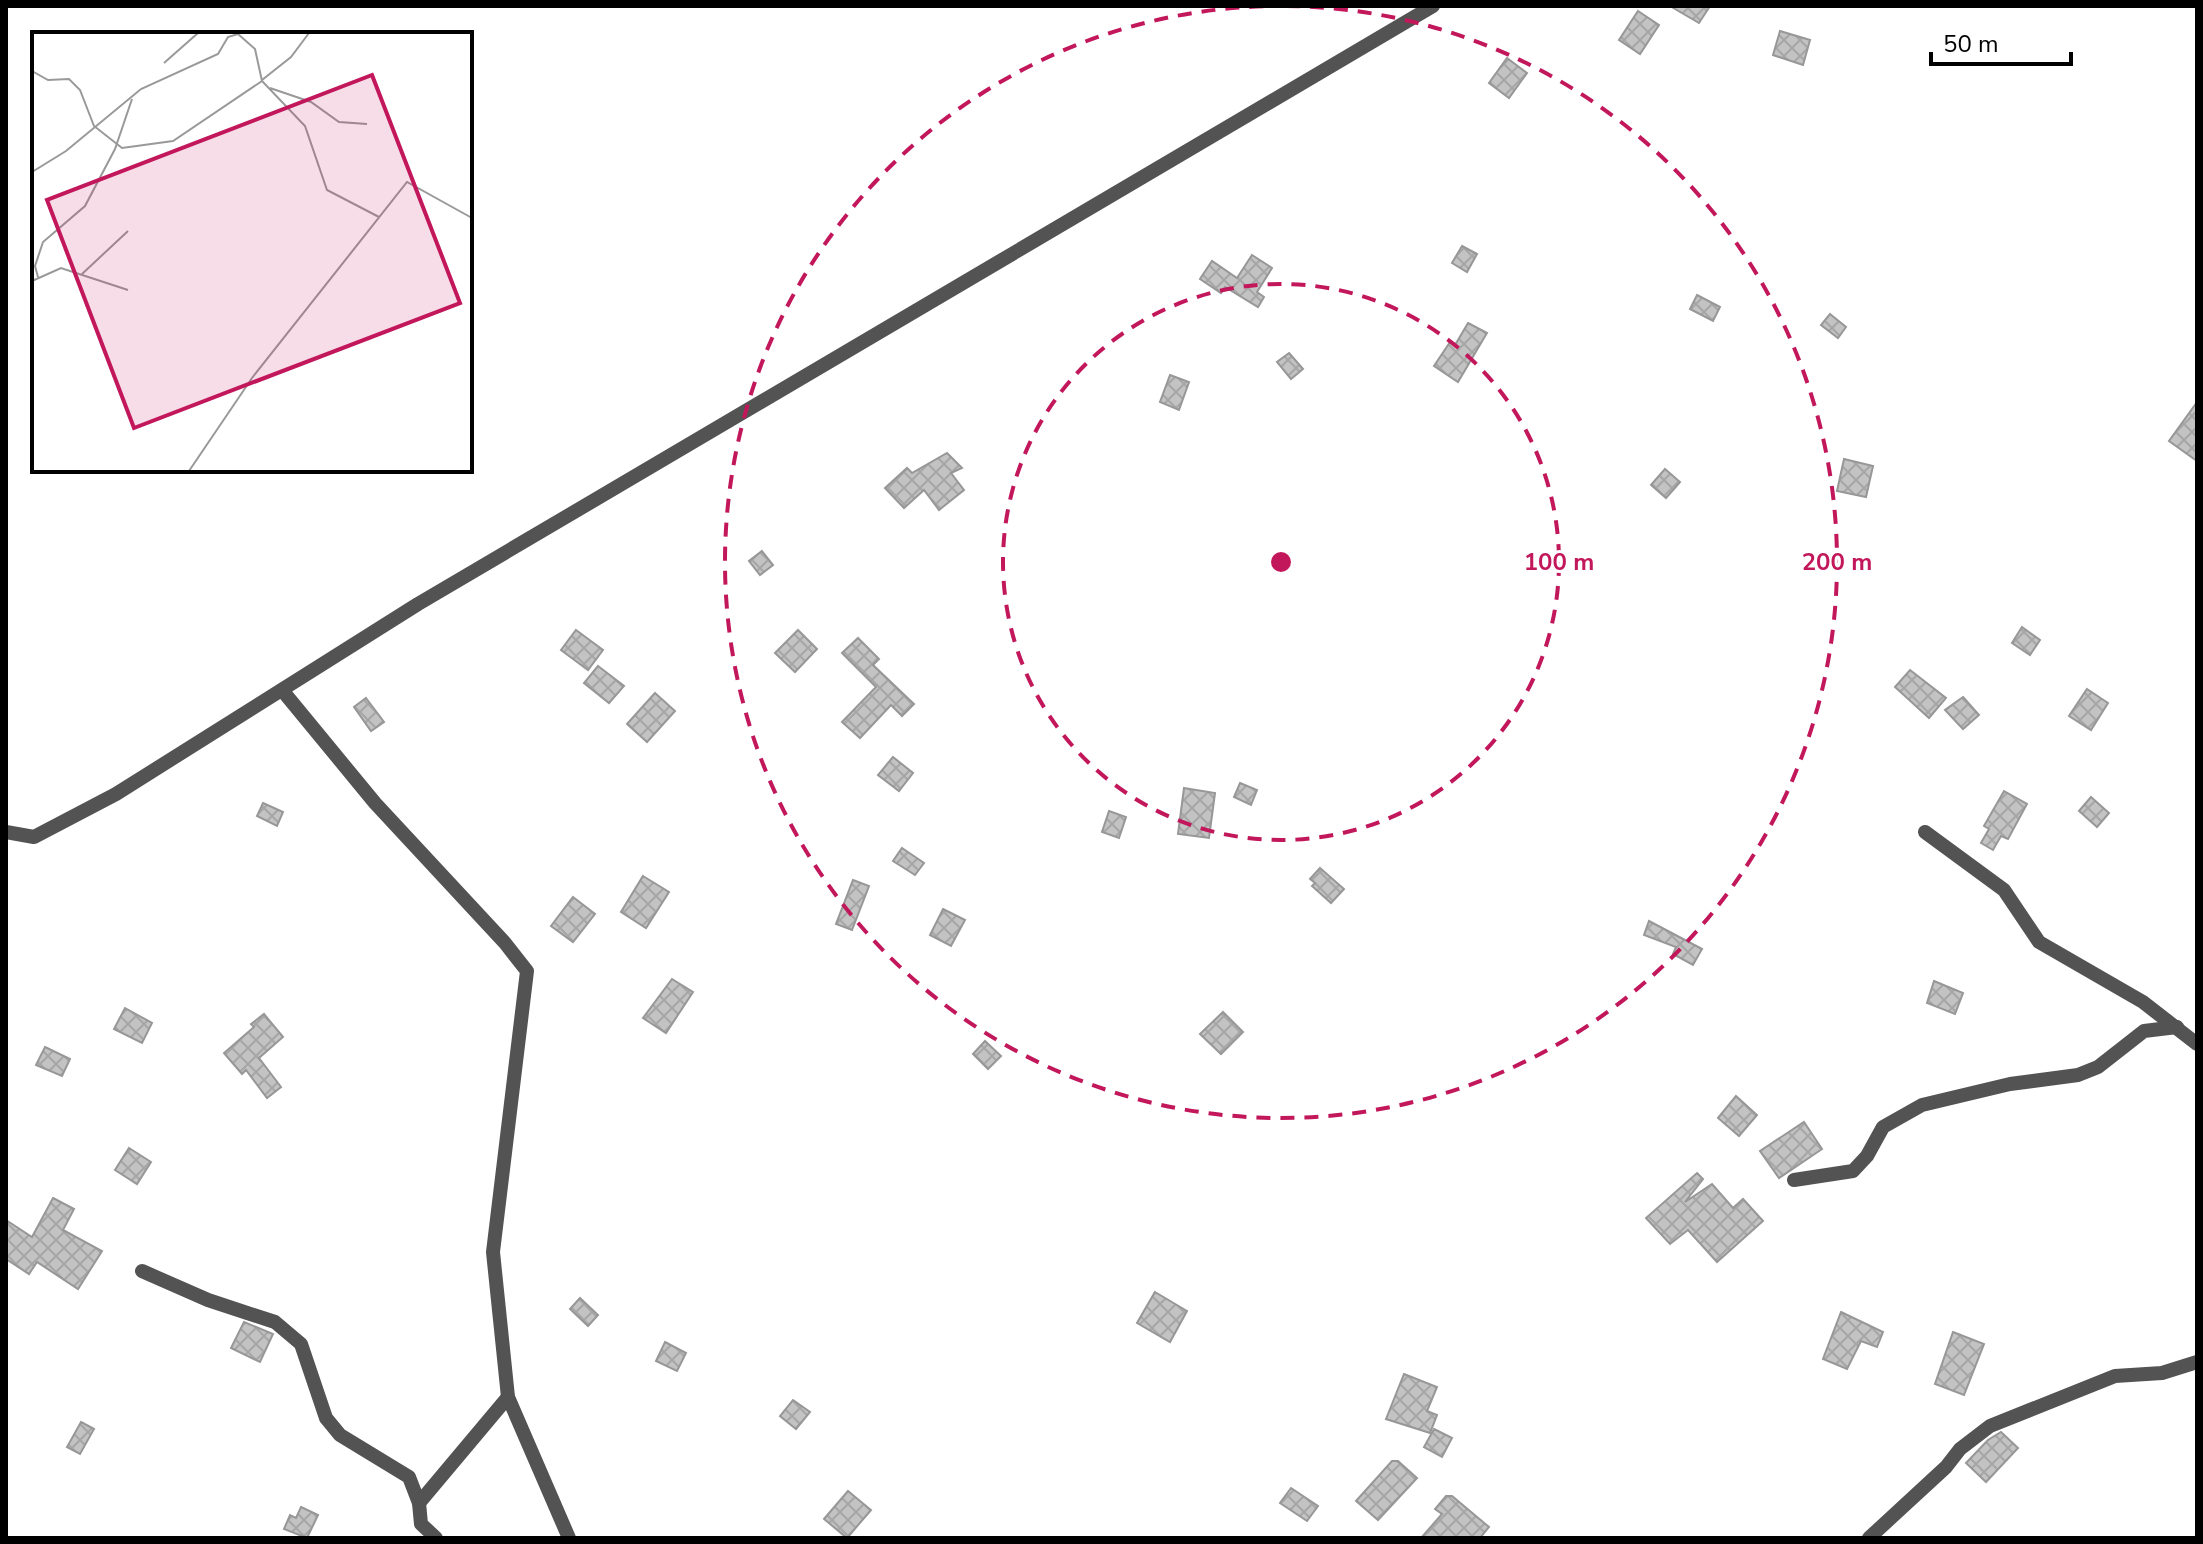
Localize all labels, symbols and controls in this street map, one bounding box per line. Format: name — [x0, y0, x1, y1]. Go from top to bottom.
scale bar — [1931, 16, 2071, 66]
text: 50 m — [1943, 28, 1999, 60]
inset map — [32, 32, 472, 472]
text: 100 m — [1524, 546, 1594, 578]
text: 200 m — [1802, 546, 1872, 578]
centre of rings — [1267, 548, 1295, 576]

